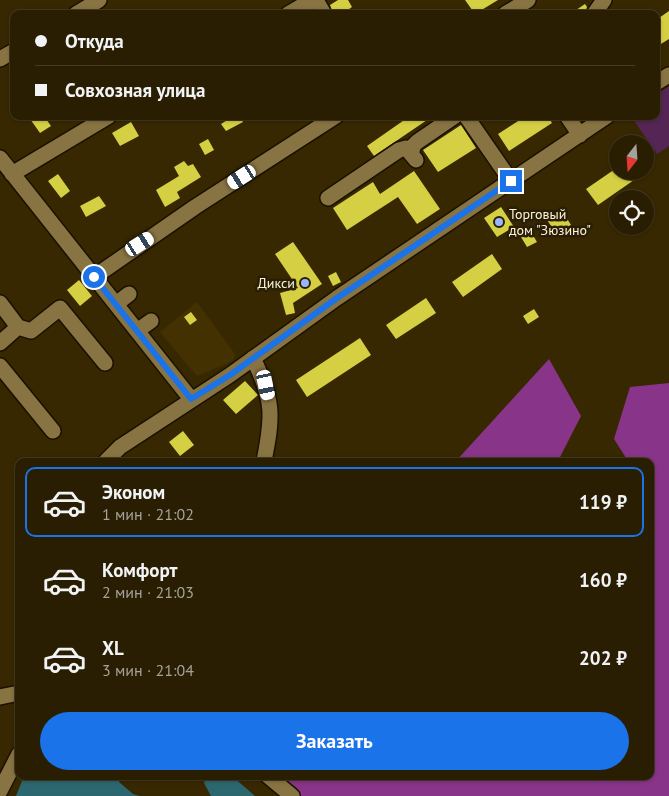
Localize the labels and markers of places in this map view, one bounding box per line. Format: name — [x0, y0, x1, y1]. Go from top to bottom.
place label: Торговый дом "Зюзино" — [509, 205, 591, 239]
marker: Торговый дом "Зюзино" — [493, 216, 505, 228]
place label: Дикси — [257, 274, 295, 292]
marker: Дикси — [299, 277, 311, 289]

